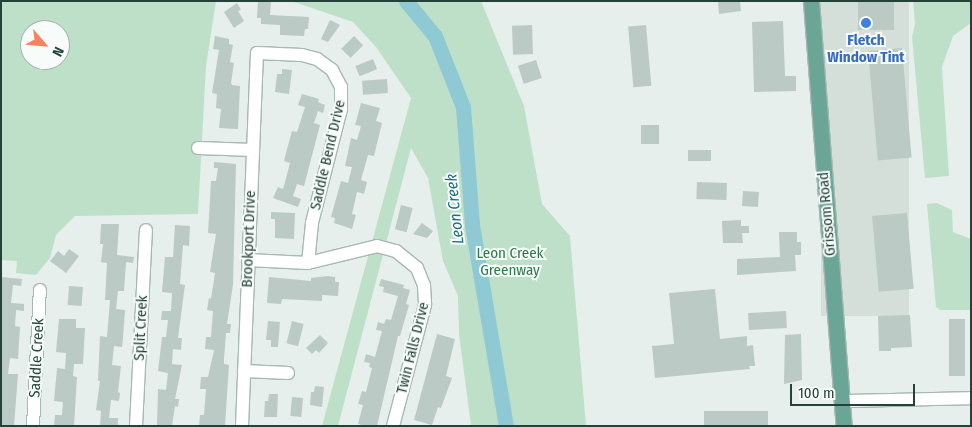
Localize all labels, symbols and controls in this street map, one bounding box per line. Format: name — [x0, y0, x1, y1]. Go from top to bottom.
marker: Fletch Window Tint — [860, 17, 872, 29]
north arrow — [20, 20, 70, 70]
place label: Fletch Window Tint — [827, 31, 905, 66]
text: N — [48, 44, 67, 59]
street label: Saddle Bend Drive — [307, 98, 349, 212]
street label: Grissom Road — [814, 171, 840, 257]
water label: Leon Creek — [442, 173, 468, 245]
street label: Brookport Drive — [238, 190, 260, 288]
park label: Leon Creek Greenway — [476, 244, 544, 279]
street label: Split Creek — [130, 295, 152, 361]
street label: Twin Falls Drive — [393, 300, 433, 396]
street label: Saddle Creek — [26, 318, 48, 398]
scale bar — [792, 374, 917, 406]
text: 100 m — [798, 384, 835, 402]

